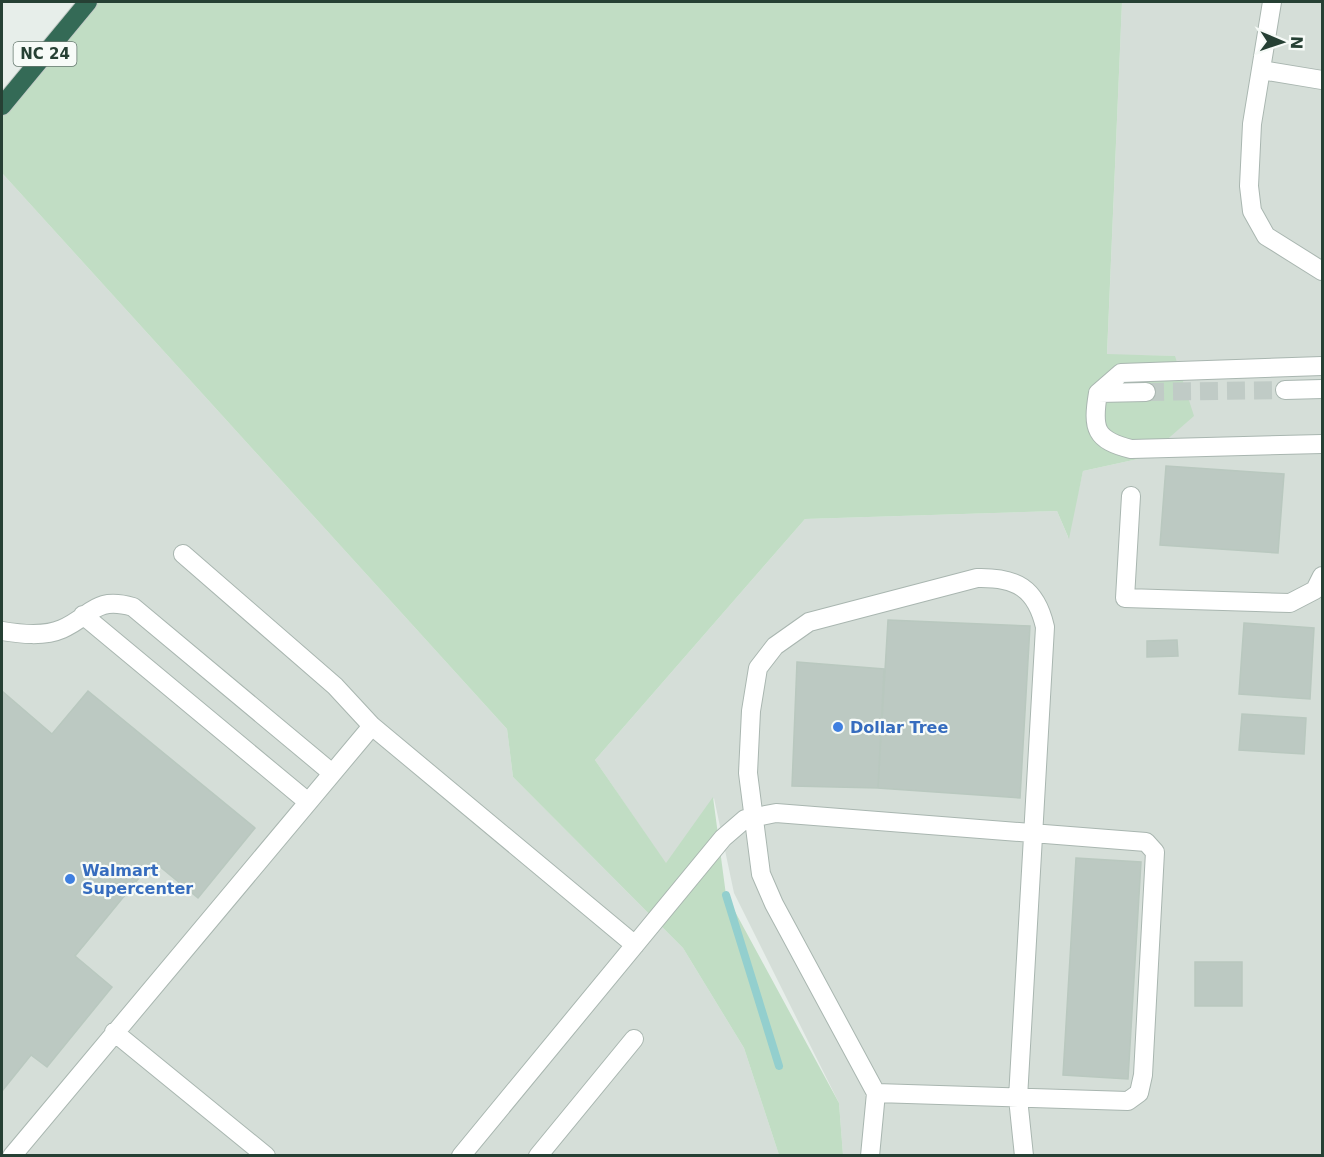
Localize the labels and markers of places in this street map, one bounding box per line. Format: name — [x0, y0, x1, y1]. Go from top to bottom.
place label: Dollar Tree — [850, 718, 948, 737]
marker: Dollar Tree — [831, 720, 845, 734]
place label: Walmart Supercenter — [82, 861, 193, 898]
marker: Walmart Supercenter — [63, 872, 77, 886]

